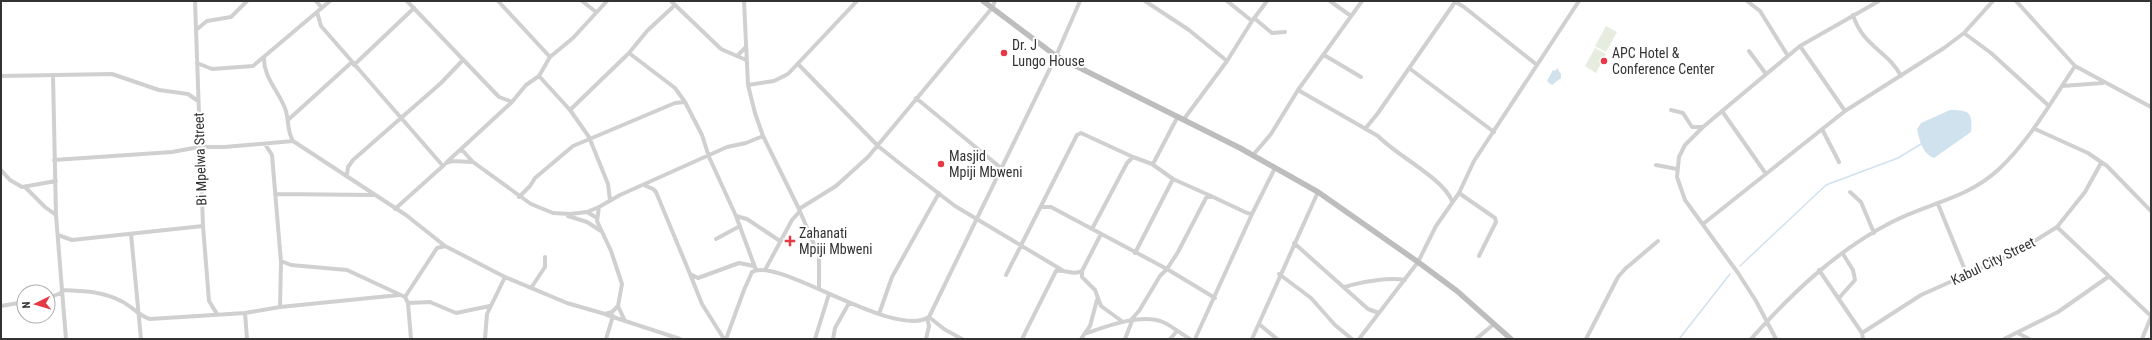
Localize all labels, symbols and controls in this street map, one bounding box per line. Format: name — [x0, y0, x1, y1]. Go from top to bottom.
place label: Dr. J Lungo House — [1012, 37, 1085, 69]
place label: APC Hotel & Conference Center — [1612, 45, 1715, 77]
marker: Dr. J Lungo House — [999, 48, 1009, 58]
marker: APC Hotel & Conference Center — [1599, 56, 1609, 66]
street label: Bi Mpelwa Street — [190, 112, 210, 206]
place label: Masjid Mpiji Mbweni — [949, 148, 1022, 180]
marker: Masjid Mpiji Mbweni — [936, 159, 946, 169]
place label: Zahanati Mpiji Mbweni — [799, 225, 872, 257]
street label: Kabul City Street — [1948, 234, 2038, 288]
marker: Zahanati Mpiji Mbweni — [784, 235, 796, 247]
north arrow — [16, 284, 56, 324]
text: N — [20, 301, 33, 309]

